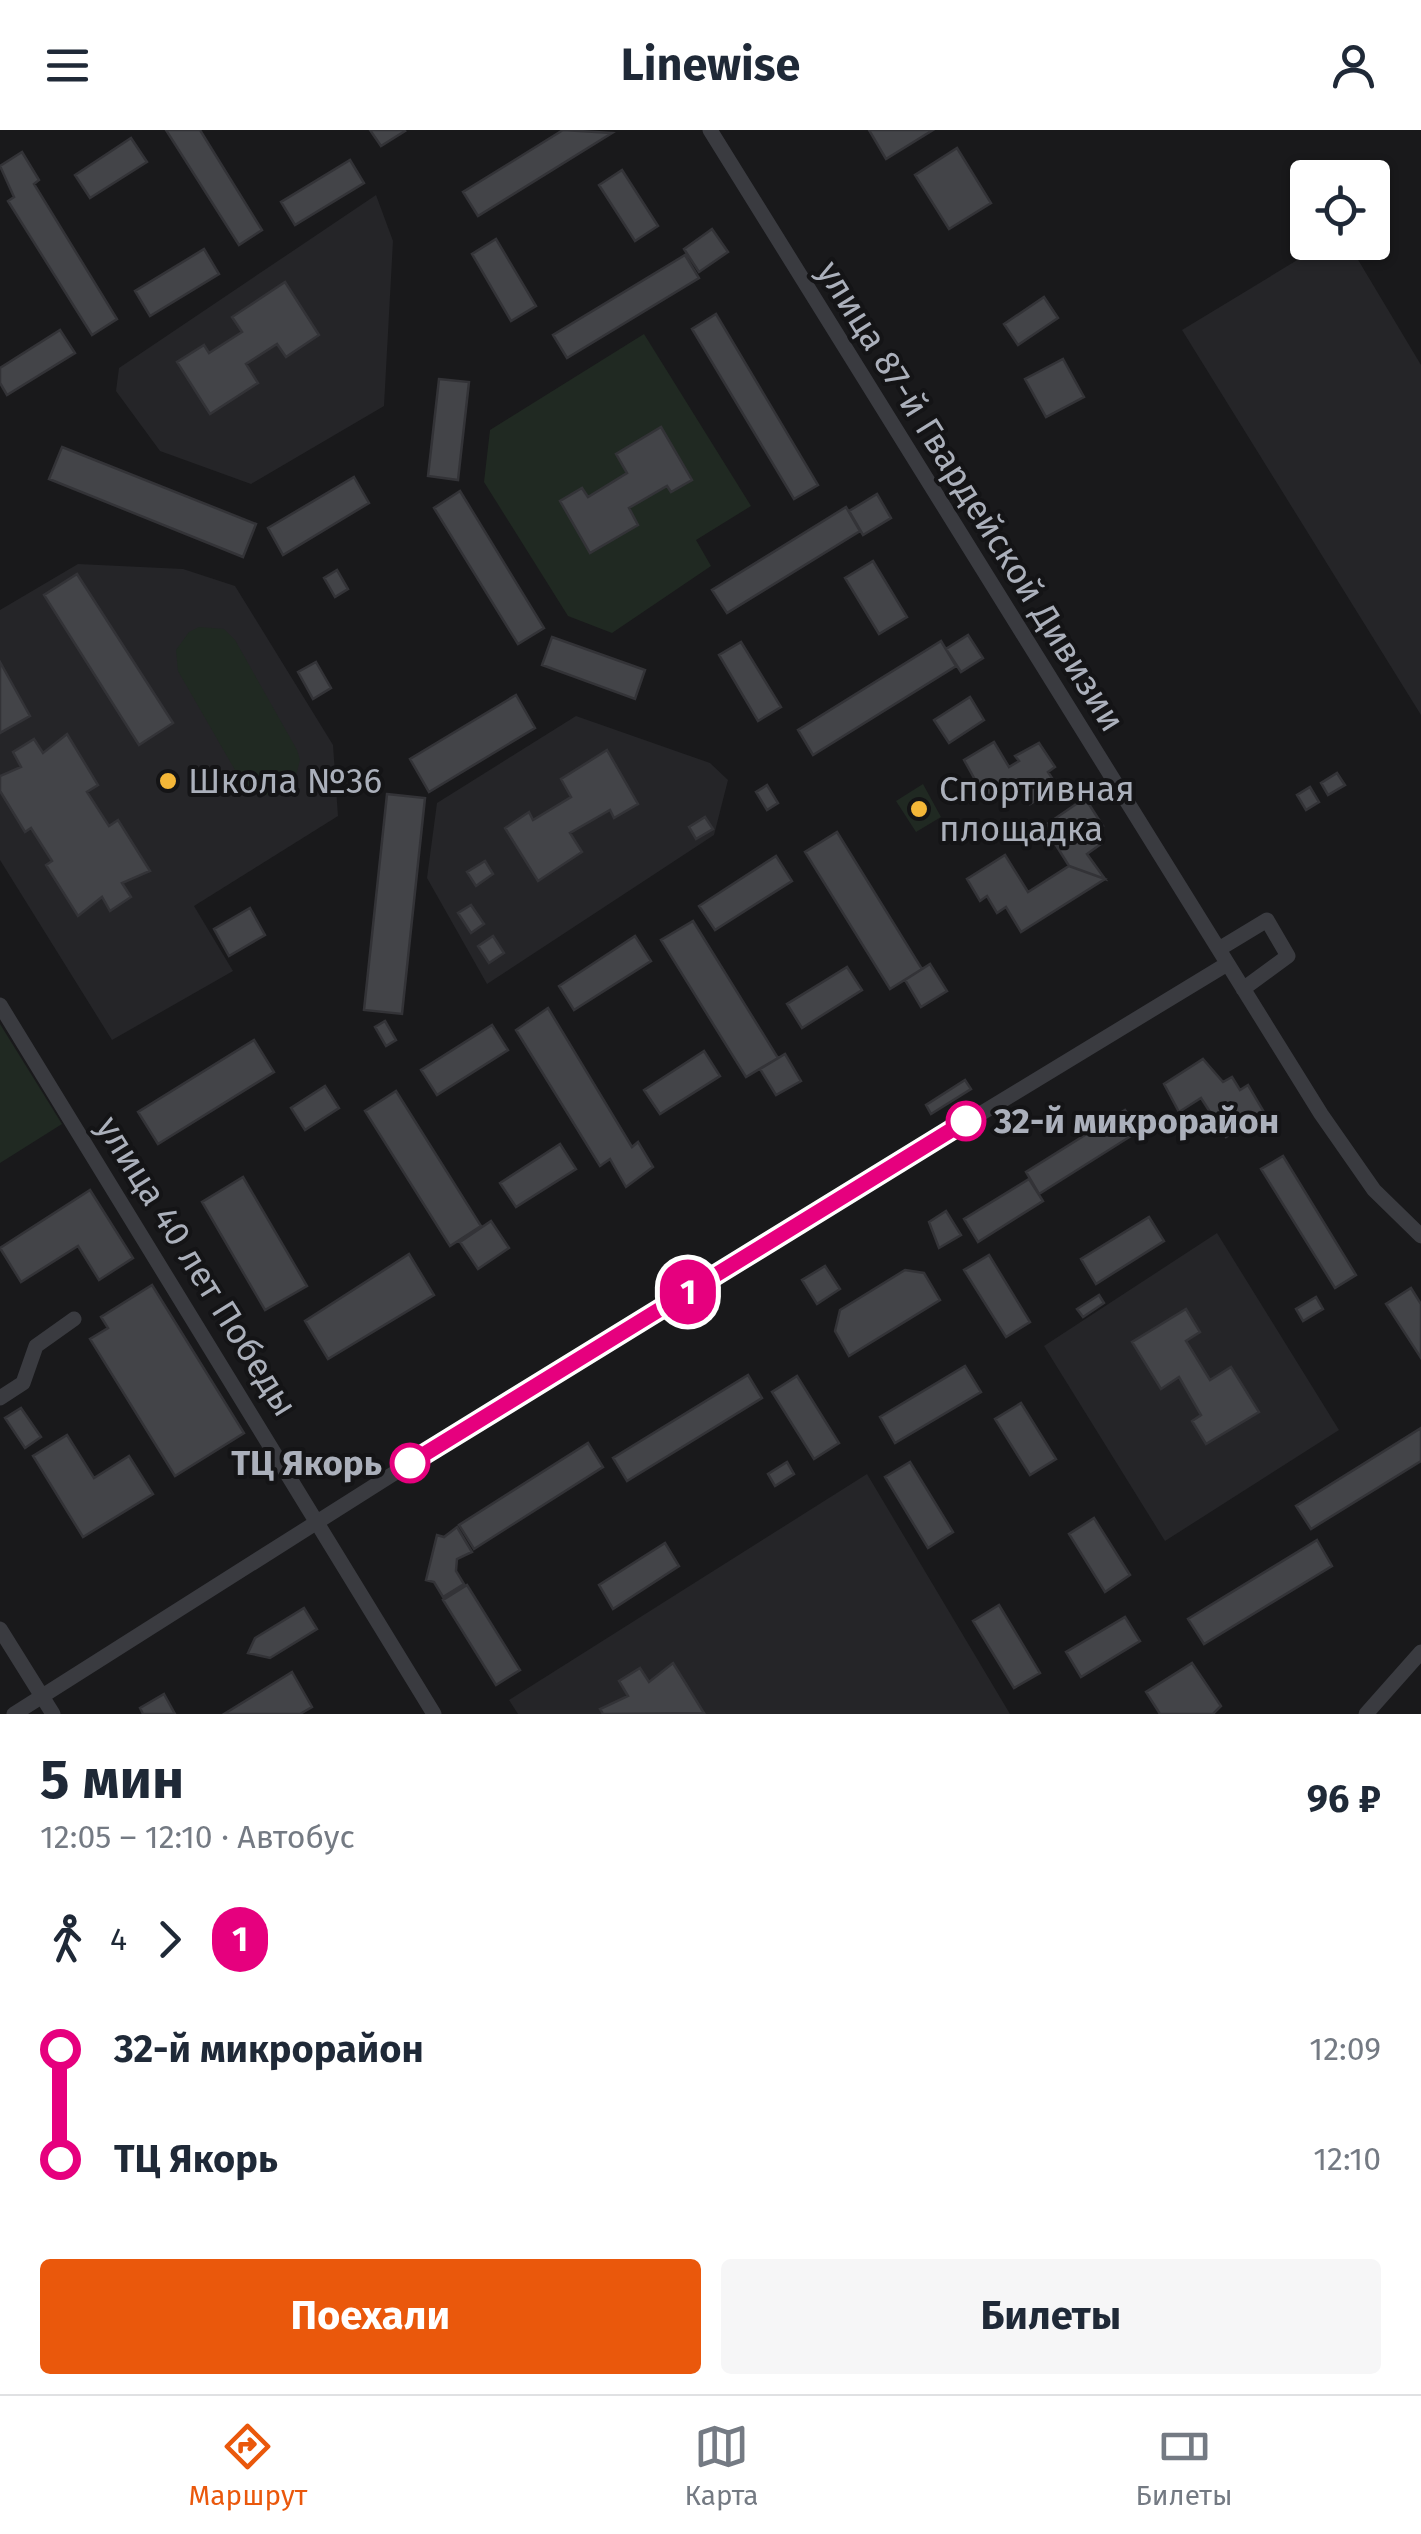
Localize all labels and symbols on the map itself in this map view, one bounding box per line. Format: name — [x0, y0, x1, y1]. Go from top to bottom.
street label: улица 87-й Гвардейской Дивизии — [808, 253, 1134, 739]
place label: Школа №36 — [188, 760, 382, 802]
place label: Спортивная площадка — [939, 768, 1135, 850]
marker: Школа №36 — [157, 770, 179, 792]
marker: Спортивная площадка — [908, 798, 930, 820]
place label: 32-й микрорайон — [993, 1100, 1279, 1142]
marker: 32-й микрорайон — [947, 1102, 985, 1140]
street label: улица 40 лет Победы — [88, 1108, 306, 1424]
line badge: 1 — [656, 1260, 720, 1324]
place label: ТЦ Якорь — [231, 1442, 382, 1484]
marker: ТЦ Якорь — [391, 1444, 429, 1482]

